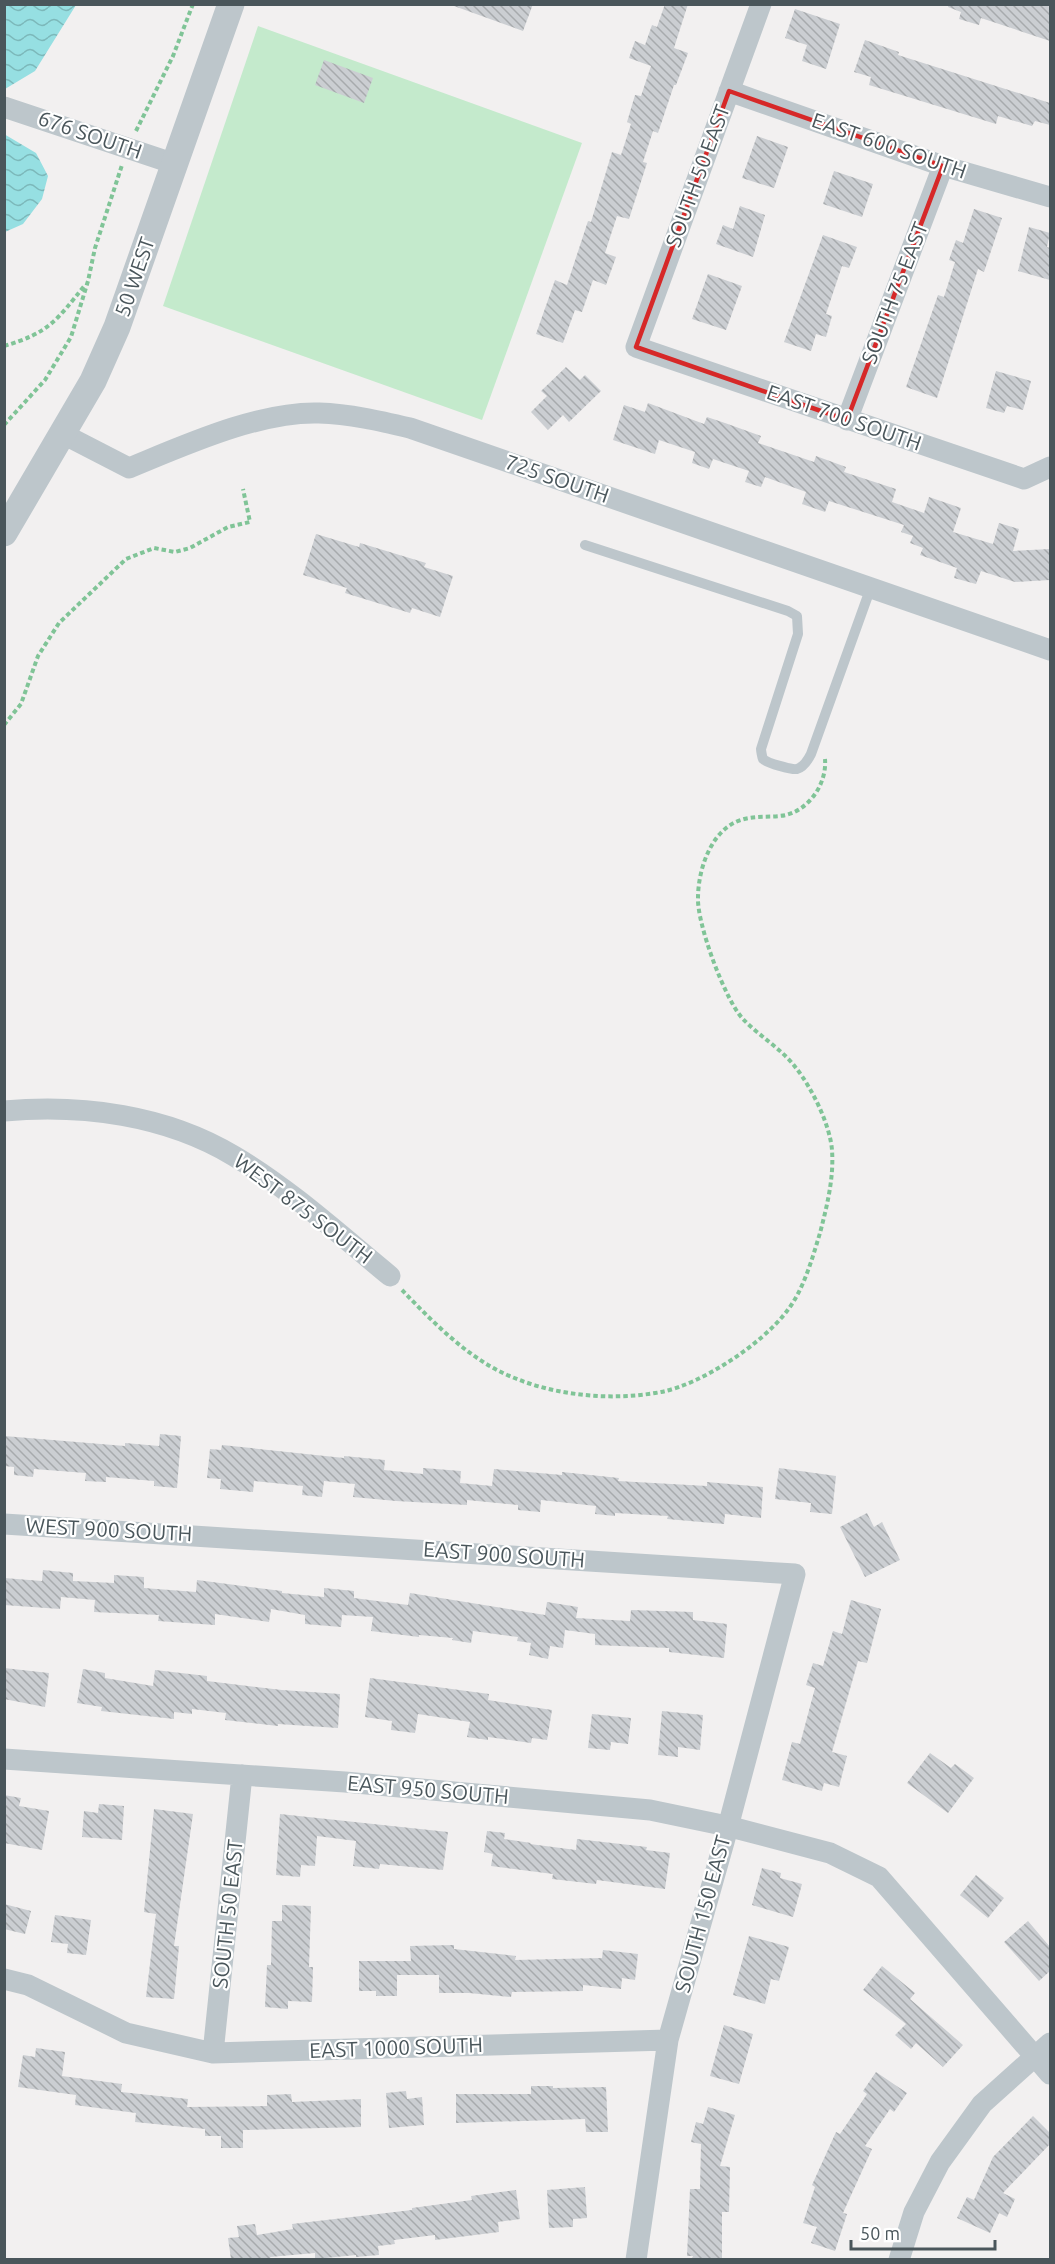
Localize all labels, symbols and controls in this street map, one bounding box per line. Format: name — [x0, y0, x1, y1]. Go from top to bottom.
street label: SOUTH 50 EAST — [660, 101, 734, 250]
street label: 676 SOUTH — [35, 105, 145, 163]
street label: EAST 600 SOUTH — [809, 107, 970, 183]
street label: SOUTH 75 EAST — [856, 218, 932, 367]
street label: 50 WEST — [109, 234, 159, 320]
street label: EAST 700 SOUTH — [764, 379, 925, 455]
street label: 725 SOUTH — [502, 449, 612, 507]
street label: WEST 875 SOUTH — [230, 1148, 377, 1268]
street label: WEST 900 SOUTH — [25, 1513, 193, 1545]
street label: EAST 900 SOUTH — [423, 1536, 586, 1572]
street label: EAST 950 SOUTH — [346, 1770, 510, 1808]
street label: SOUTH 150 EAST — [670, 1832, 735, 1995]
street label: SOUTH 50 EAST — [207, 1838, 247, 1990]
street label: EAST 1000 SOUTH — [309, 2032, 483, 2062]
scale bar — [851, 2213, 995, 2251]
text: 50 m — [860, 2223, 900, 2243]

